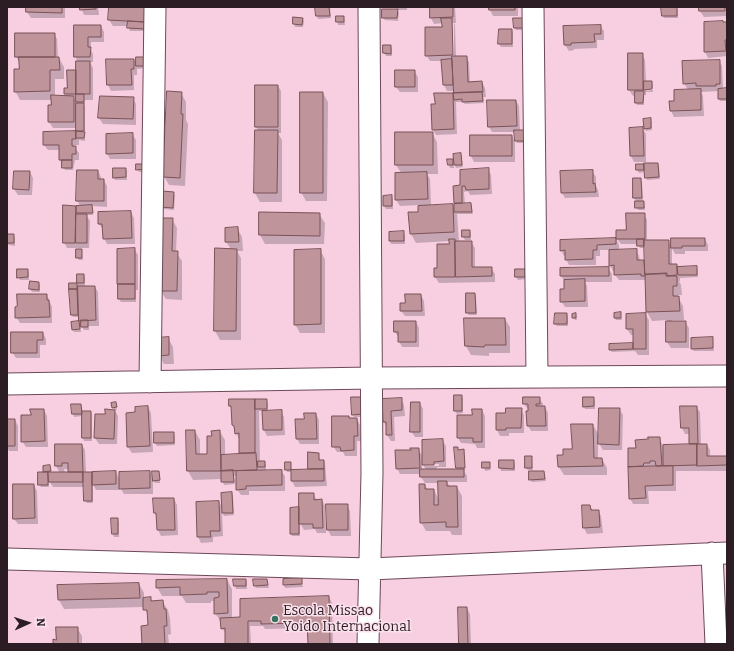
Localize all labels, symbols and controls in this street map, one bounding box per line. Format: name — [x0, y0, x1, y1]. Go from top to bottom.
north arrow — [8, 603, 48, 643]
place label: Escola Missao Yoido Internacional — [283, 603, 411, 636]
marker: Escola Missao Yoido Internacional — [270, 614, 280, 624]
text: N — [34, 618, 47, 627]

